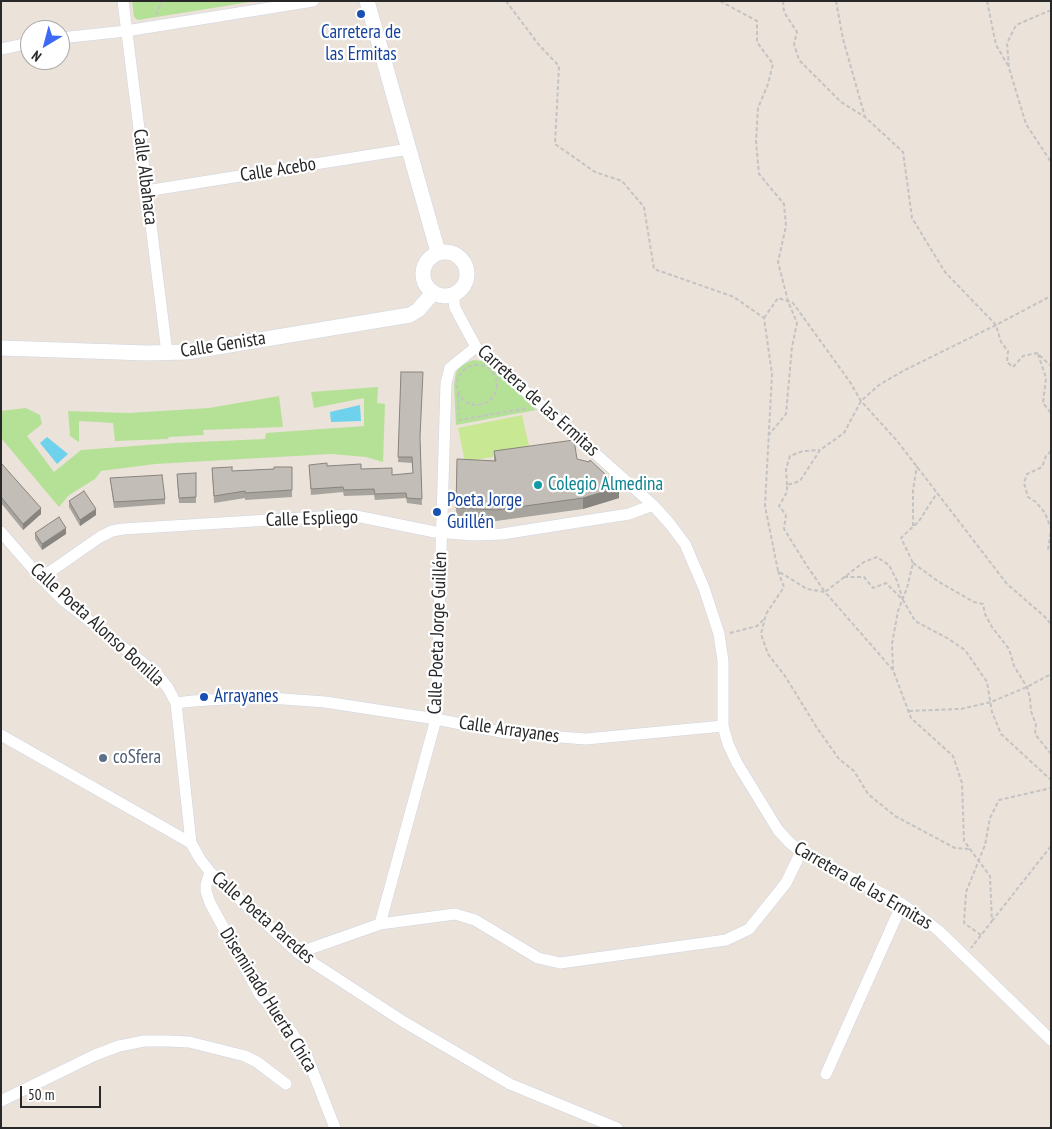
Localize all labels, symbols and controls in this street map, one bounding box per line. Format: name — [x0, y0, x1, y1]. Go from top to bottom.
marker: Carretera de las Ermitas — [355, 8, 367, 20]
north arrow — [20, 20, 70, 70]
place label: Carretera de las Ermitas — [321, 22, 401, 66]
text: N — [28, 47, 45, 66]
street label: Calle Albahaca — [128, 128, 162, 226]
street label: Calle Acebo — [239, 153, 317, 187]
street label: Calle Genista — [179, 327, 267, 363]
street label: Carretera de las Ermitas — [473, 340, 603, 462]
place label: Colegio Almedina — [548, 474, 663, 496]
marker: Colegio Almedina — [532, 479, 544, 491]
place label: Poeta Jorge Guillén — [447, 490, 522, 534]
street label: Calle Espliego — [265, 506, 359, 532]
marker: Poeta Jorge Guillén — [431, 506, 443, 518]
street label: Calle Poeta Jorge Guillén — [424, 551, 452, 715]
street label: Calle Poeta Alonso Bonilla — [25, 559, 169, 691]
place label: Arrayanes — [214, 686, 278, 708]
marker: Arrayanes — [198, 691, 210, 703]
street label: Calle Arrayanes — [457, 712, 561, 748]
place label: coSfera — [113, 747, 161, 769]
marker: coSfera — [97, 752, 109, 764]
street label: Carretera de las Ermitas — [790, 837, 936, 935]
street label: Calle Poeta Paredes — [207, 867, 319, 969]
street label: Diseminado Huerta Chica — [214, 924, 322, 1076]
scale bar — [22, 1076, 104, 1108]
text: 50 m — [28, 1085, 54, 1104]

